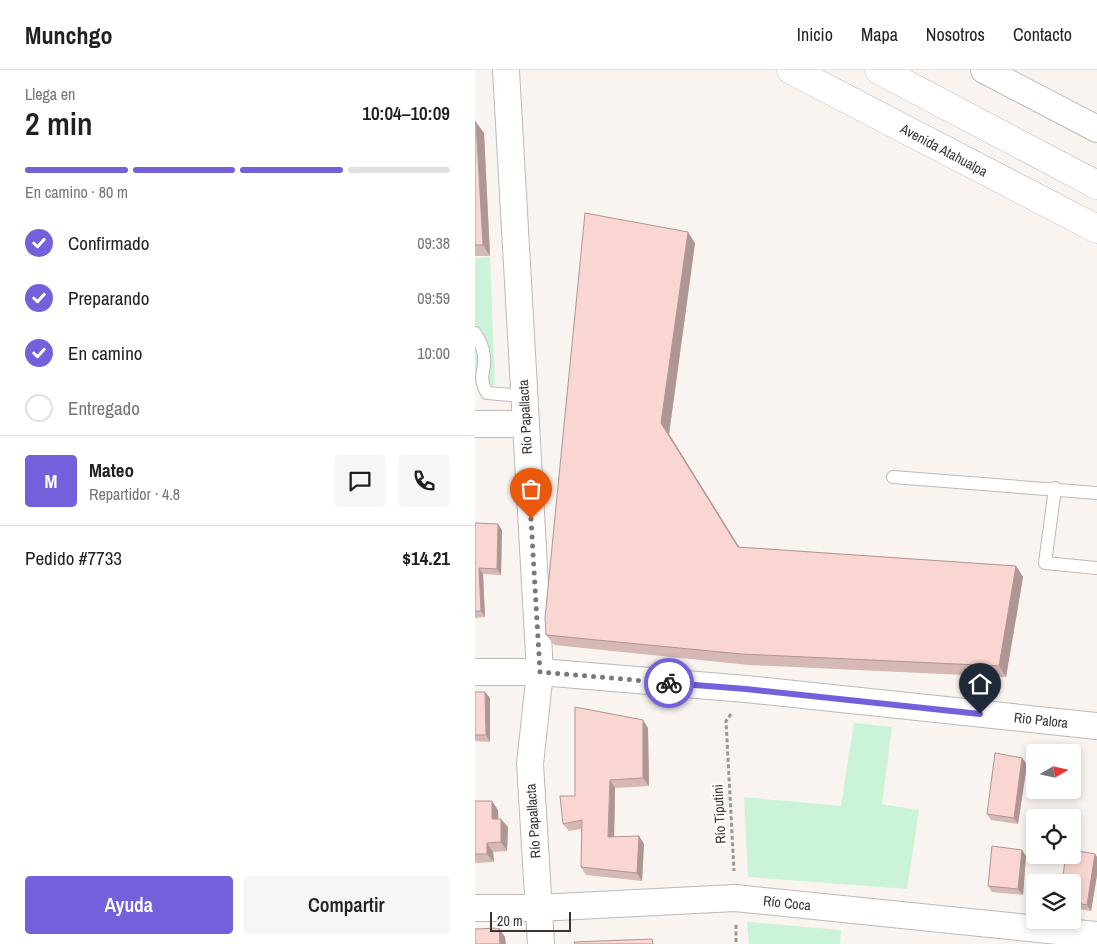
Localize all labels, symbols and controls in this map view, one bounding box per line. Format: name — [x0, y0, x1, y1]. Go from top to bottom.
text: Munchgo — [25, 19, 112, 51]
text: Inicio — [797, 22, 833, 47]
text: Mapa — [861, 22, 898, 47]
text: Nosotros — [926, 22, 985, 47]
text: Contacto — [1013, 22, 1072, 47]
text: Llega en — [25, 83, 75, 105]
text: 10:04–10:09 — [362, 100, 450, 126]
text: 2 min — [25, 102, 93, 145]
street label: Avenida Atahualpa — [896, 119, 991, 181]
text: En camino · 80 m — [25, 181, 128, 203]
icon: check — [25, 229, 53, 257]
text: Confirmado — [68, 230, 149, 256]
text: 09:38 — [417, 232, 450, 254]
icon: check — [25, 284, 53, 312]
text: Preparando — [68, 285, 149, 311]
text: 09:59 — [417, 287, 450, 309]
icon: check — [25, 339, 53, 367]
text: En camino — [68, 340, 142, 366]
text: 10:00 — [417, 342, 450, 364]
street label: Río Papallacta — [514, 379, 536, 455]
text: Entregado — [68, 395, 140, 421]
button: chat — [334, 455, 386, 507]
button: phone — [398, 455, 450, 507]
text: Mateo — [89, 457, 134, 483]
text: M — [45, 468, 57, 494]
pin — [510, 468, 552, 519]
icon: bag — [517, 475, 545, 503]
text: Repartidor · 4.8 — [89, 483, 180, 505]
text: Pedido #7733 — [25, 545, 122, 571]
text: $14.21 — [402, 545, 450, 571]
courier — [644, 658, 694, 708]
pin — [959, 663, 1001, 714]
icon: bike — [655, 669, 683, 697]
icon: home — [966, 670, 994, 698]
street label: Rio Palora — [1013, 708, 1070, 732]
north arrow — [1026, 744, 1081, 799]
map controls — [1026, 744, 1081, 929]
street label: Río Papallacta — [521, 783, 545, 859]
street label: Río Tiputini — [708, 784, 730, 844]
button: locate — [1026, 809, 1081, 864]
button: layers — [1026, 874, 1081, 929]
button: Ayuda — [25, 876, 233, 934]
button: Compartir — [243, 876, 450, 934]
street label: Río Coca — [762, 892, 812, 915]
scale bar — [490, 909, 571, 932]
text: 20 m — [497, 912, 523, 930]

